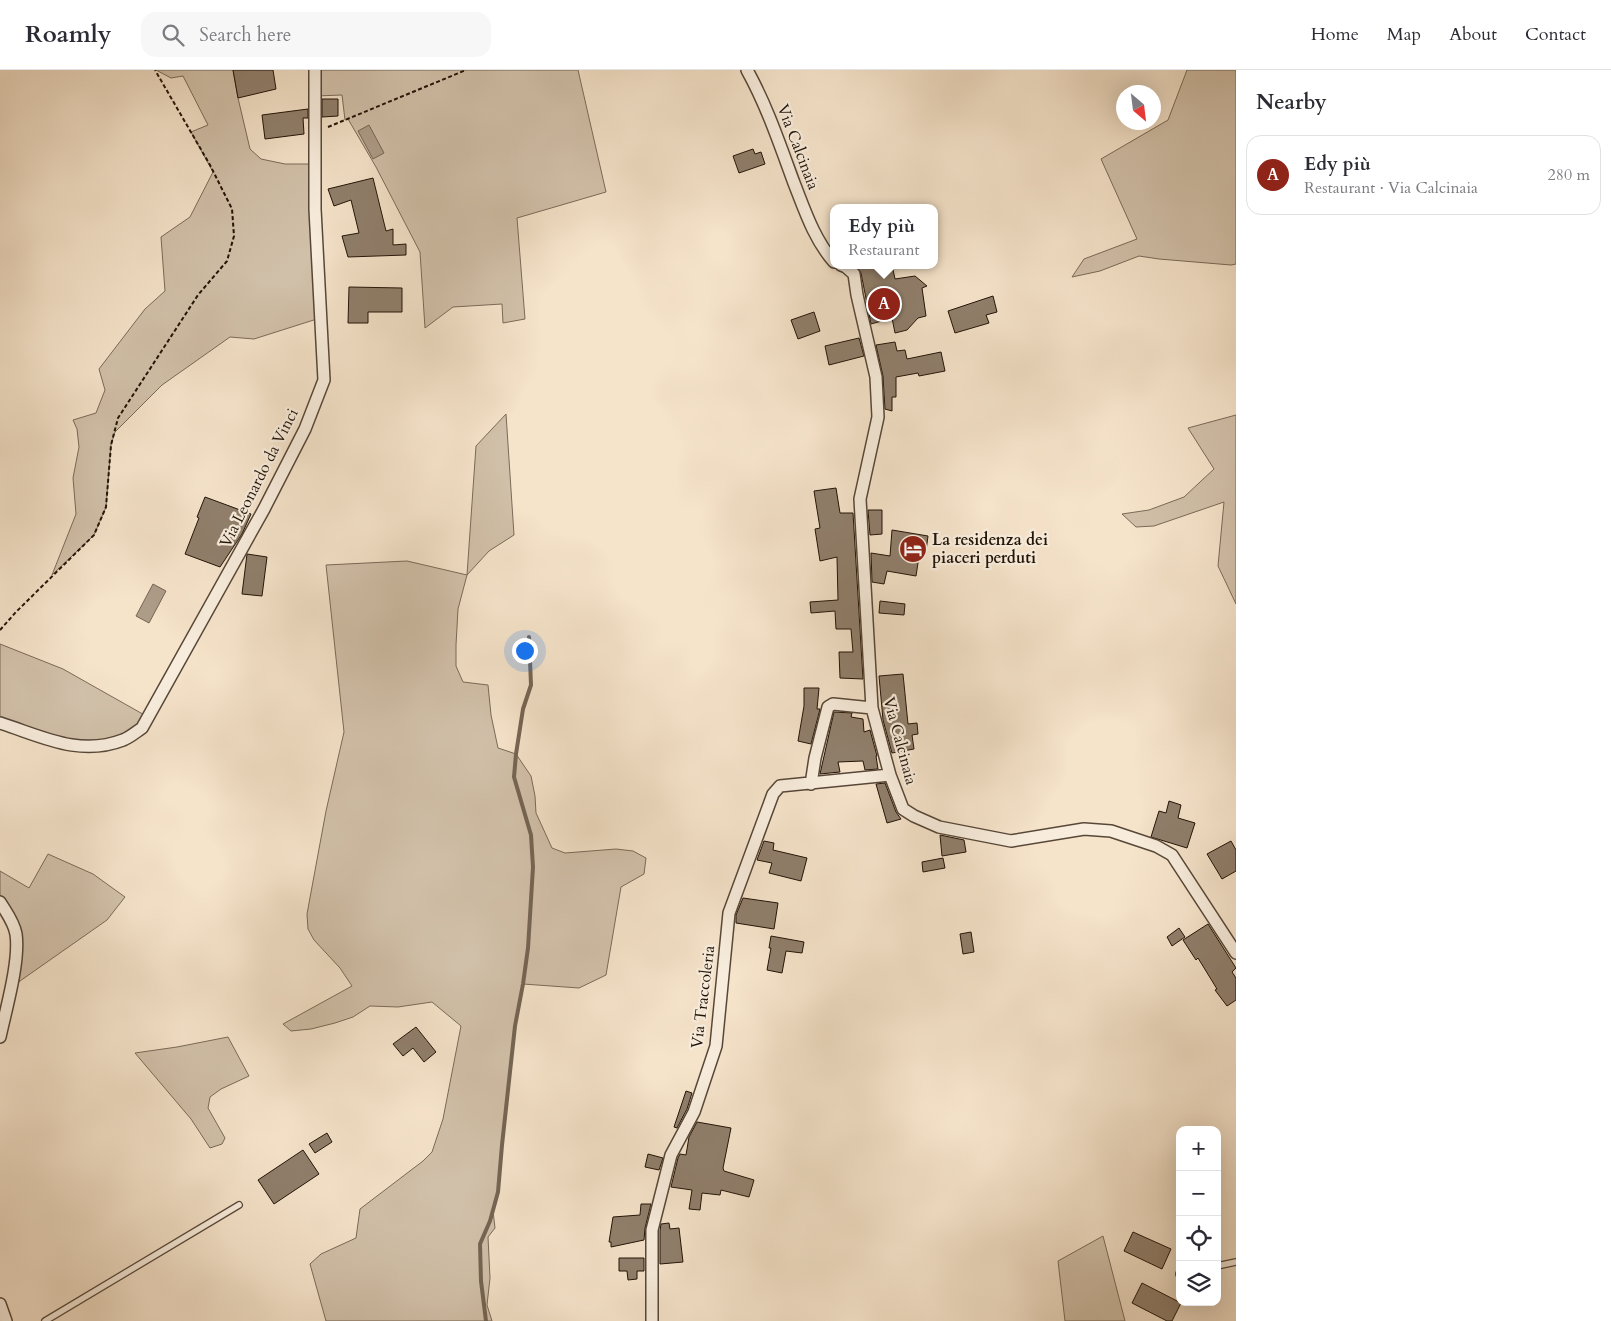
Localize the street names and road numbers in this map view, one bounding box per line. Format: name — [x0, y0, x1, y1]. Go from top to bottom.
street label: Via Calcinaia — [772, 101, 824, 193]
street label: Via Leonardo da Vinci — [214, 404, 304, 551]
street label: Via Calcinaia — [878, 695, 922, 787]
street label: Via Traccoleria — [686, 944, 720, 1050]

